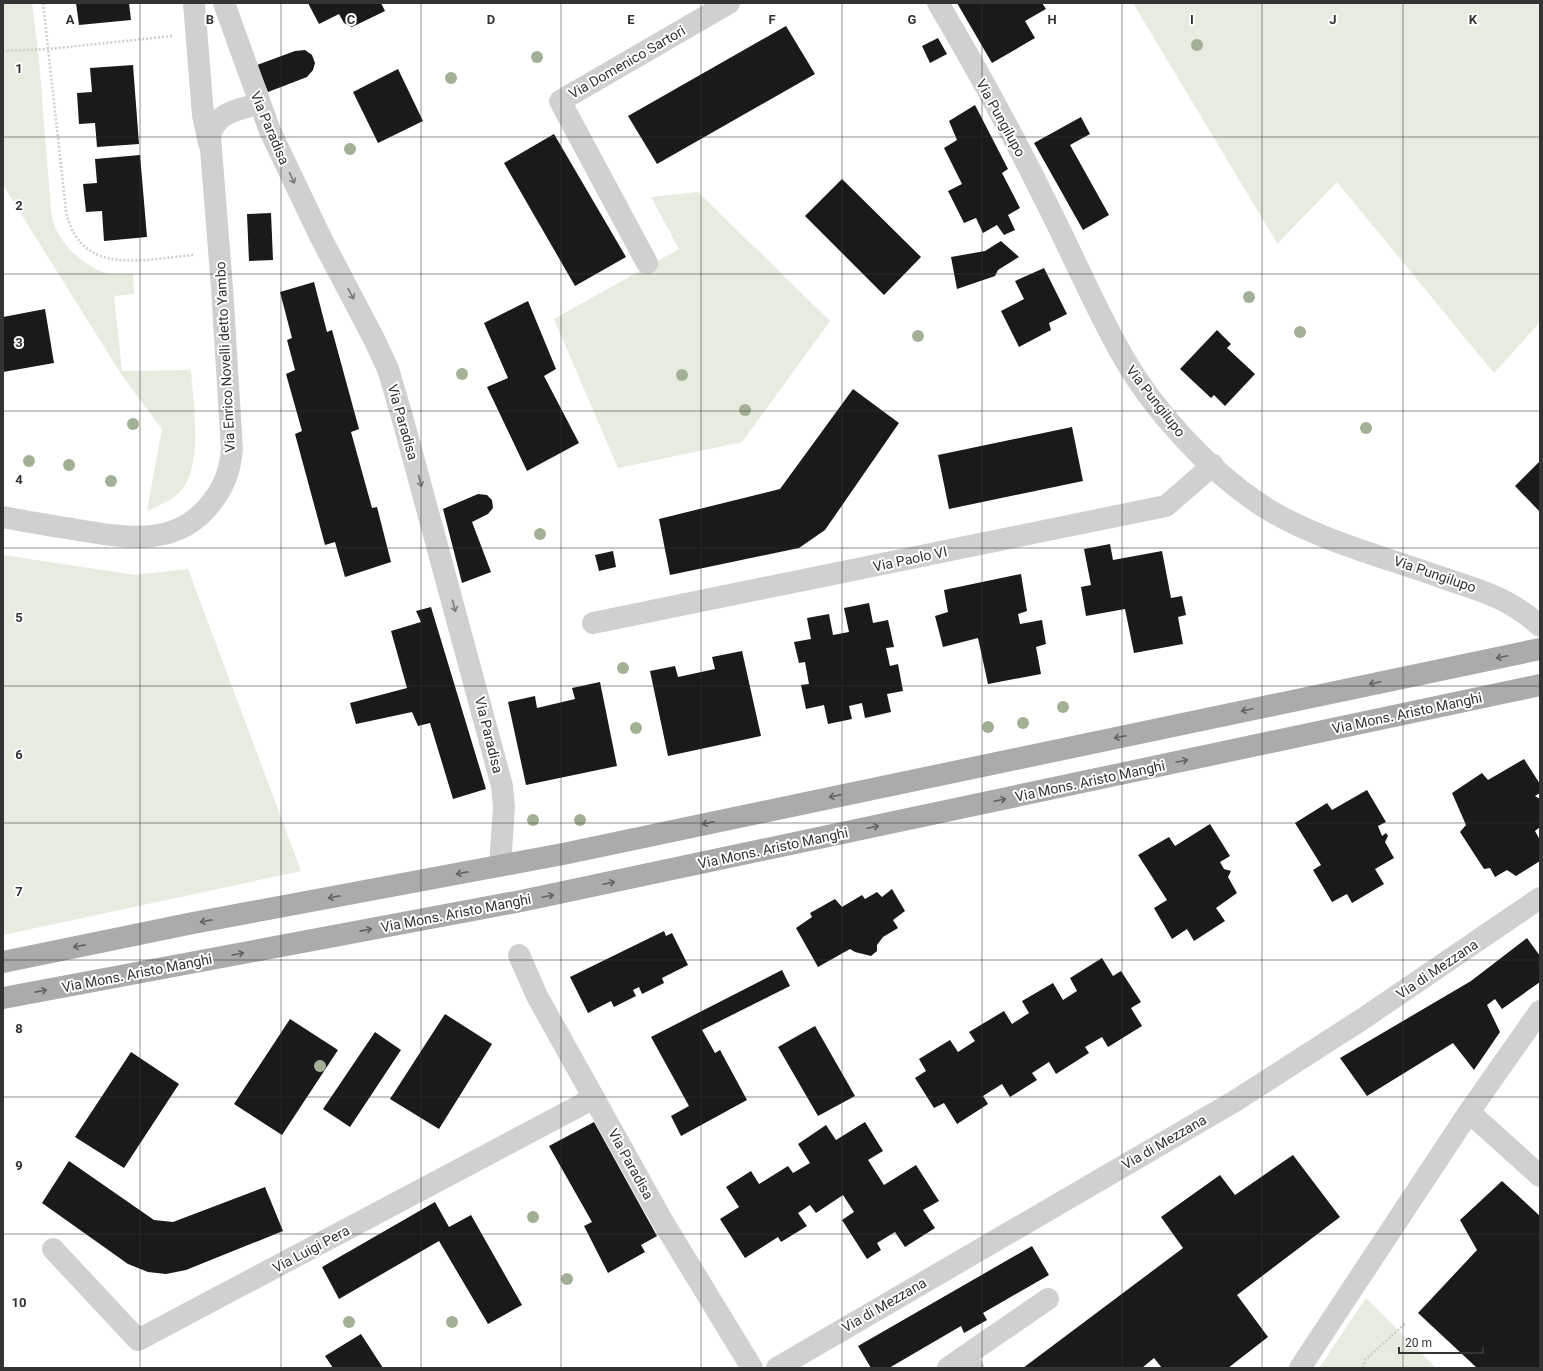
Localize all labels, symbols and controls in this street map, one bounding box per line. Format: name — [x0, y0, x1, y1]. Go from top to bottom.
text: A — [66, 12, 75, 27]
text: B — [206, 12, 214, 27]
text: C — [347, 12, 356, 27]
text: D — [487, 12, 495, 27]
text: E — [627, 12, 635, 27]
text: F — [768, 12, 776, 27]
text: G — [908, 12, 917, 27]
text: H — [1047, 12, 1057, 27]
text: I — [1190, 12, 1194, 27]
text: J — [1329, 12, 1337, 27]
text: K — [1469, 12, 1478, 27]
street label: Via Domenico Sartori — [566, 22, 688, 102]
text: 1 — [15, 61, 23, 76]
street label: Via Pungilupo — [973, 77, 1029, 159]
street label: Via Paradisa — [247, 89, 293, 167]
one-way arrow — [289, 172, 296, 184]
text: 2 — [15, 198, 23, 213]
street label: Via Enrico Novelli detto Yambo — [212, 261, 238, 453]
one-way arrow — [348, 288, 355, 300]
text: 3 — [15, 335, 23, 350]
street label: Via Pungilupo — [1123, 362, 1189, 440]
street label: Via Paradisa — [385, 382, 421, 462]
text: 4 — [15, 472, 23, 487]
one-way arrow — [417, 474, 424, 487]
street label: Via Paolo VI — [871, 543, 949, 575]
street label: Via Pungilupo — [1392, 552, 1478, 596]
one-way arrow — [451, 599, 458, 612]
text: 5 — [15, 610, 23, 625]
one-way arrow — [1496, 653, 1509, 661]
one-way arrow — [1368, 680, 1381, 688]
street label: Via Mons. Aristo Manghi — [1331, 689, 1483, 737]
street label: Via Paradisa — [472, 695, 506, 775]
one-way arrow — [1241, 707, 1254, 715]
one-way arrow — [1114, 733, 1127, 741]
text: 6 — [15, 747, 23, 762]
street label: Via Mons. Aristo Manghi — [1014, 757, 1166, 805]
one-way arrow — [1175, 757, 1188, 765]
one-way arrow — [829, 793, 842, 801]
one-way arrow — [993, 795, 1006, 803]
one-way arrow — [702, 820, 715, 828]
one-way arrow — [866, 822, 879, 830]
street label: Via Mons. Aristo Manghi — [697, 824, 849, 872]
one-way arrow — [456, 869, 469, 877]
one-way arrow — [602, 878, 615, 886]
text: 7 — [15, 884, 23, 899]
street label: Via Mons. Aristo Manghi — [380, 891, 532, 935]
one-way arrow — [542, 891, 555, 899]
one-way arrow — [328, 893, 341, 901]
one-way arrow — [200, 917, 213, 925]
one-way arrow — [359, 926, 372, 934]
street label: Via di Mezzana — [1393, 936, 1481, 1002]
one-way arrow — [73, 942, 86, 950]
one-way arrow — [231, 950, 244, 958]
street label: Via Mons. Aristo Manghi — [61, 951, 213, 995]
one-way arrow — [34, 986, 47, 994]
text: 8 — [15, 1021, 23, 1036]
street label: Via di Mezzana — [1119, 1111, 1209, 1173]
street label: Via Paradisa — [605, 1126, 657, 1202]
text: 9 — [15, 1158, 23, 1173]
street label: Via Luigi Pera — [270, 1222, 352, 1276]
street label: Via di Mezzana — [839, 1274, 929, 1336]
text: 10 — [12, 1295, 26, 1310]
scale bar — [1399, 1329, 1483, 1355]
text: 20 m — [1405, 1336, 1432, 1350]

